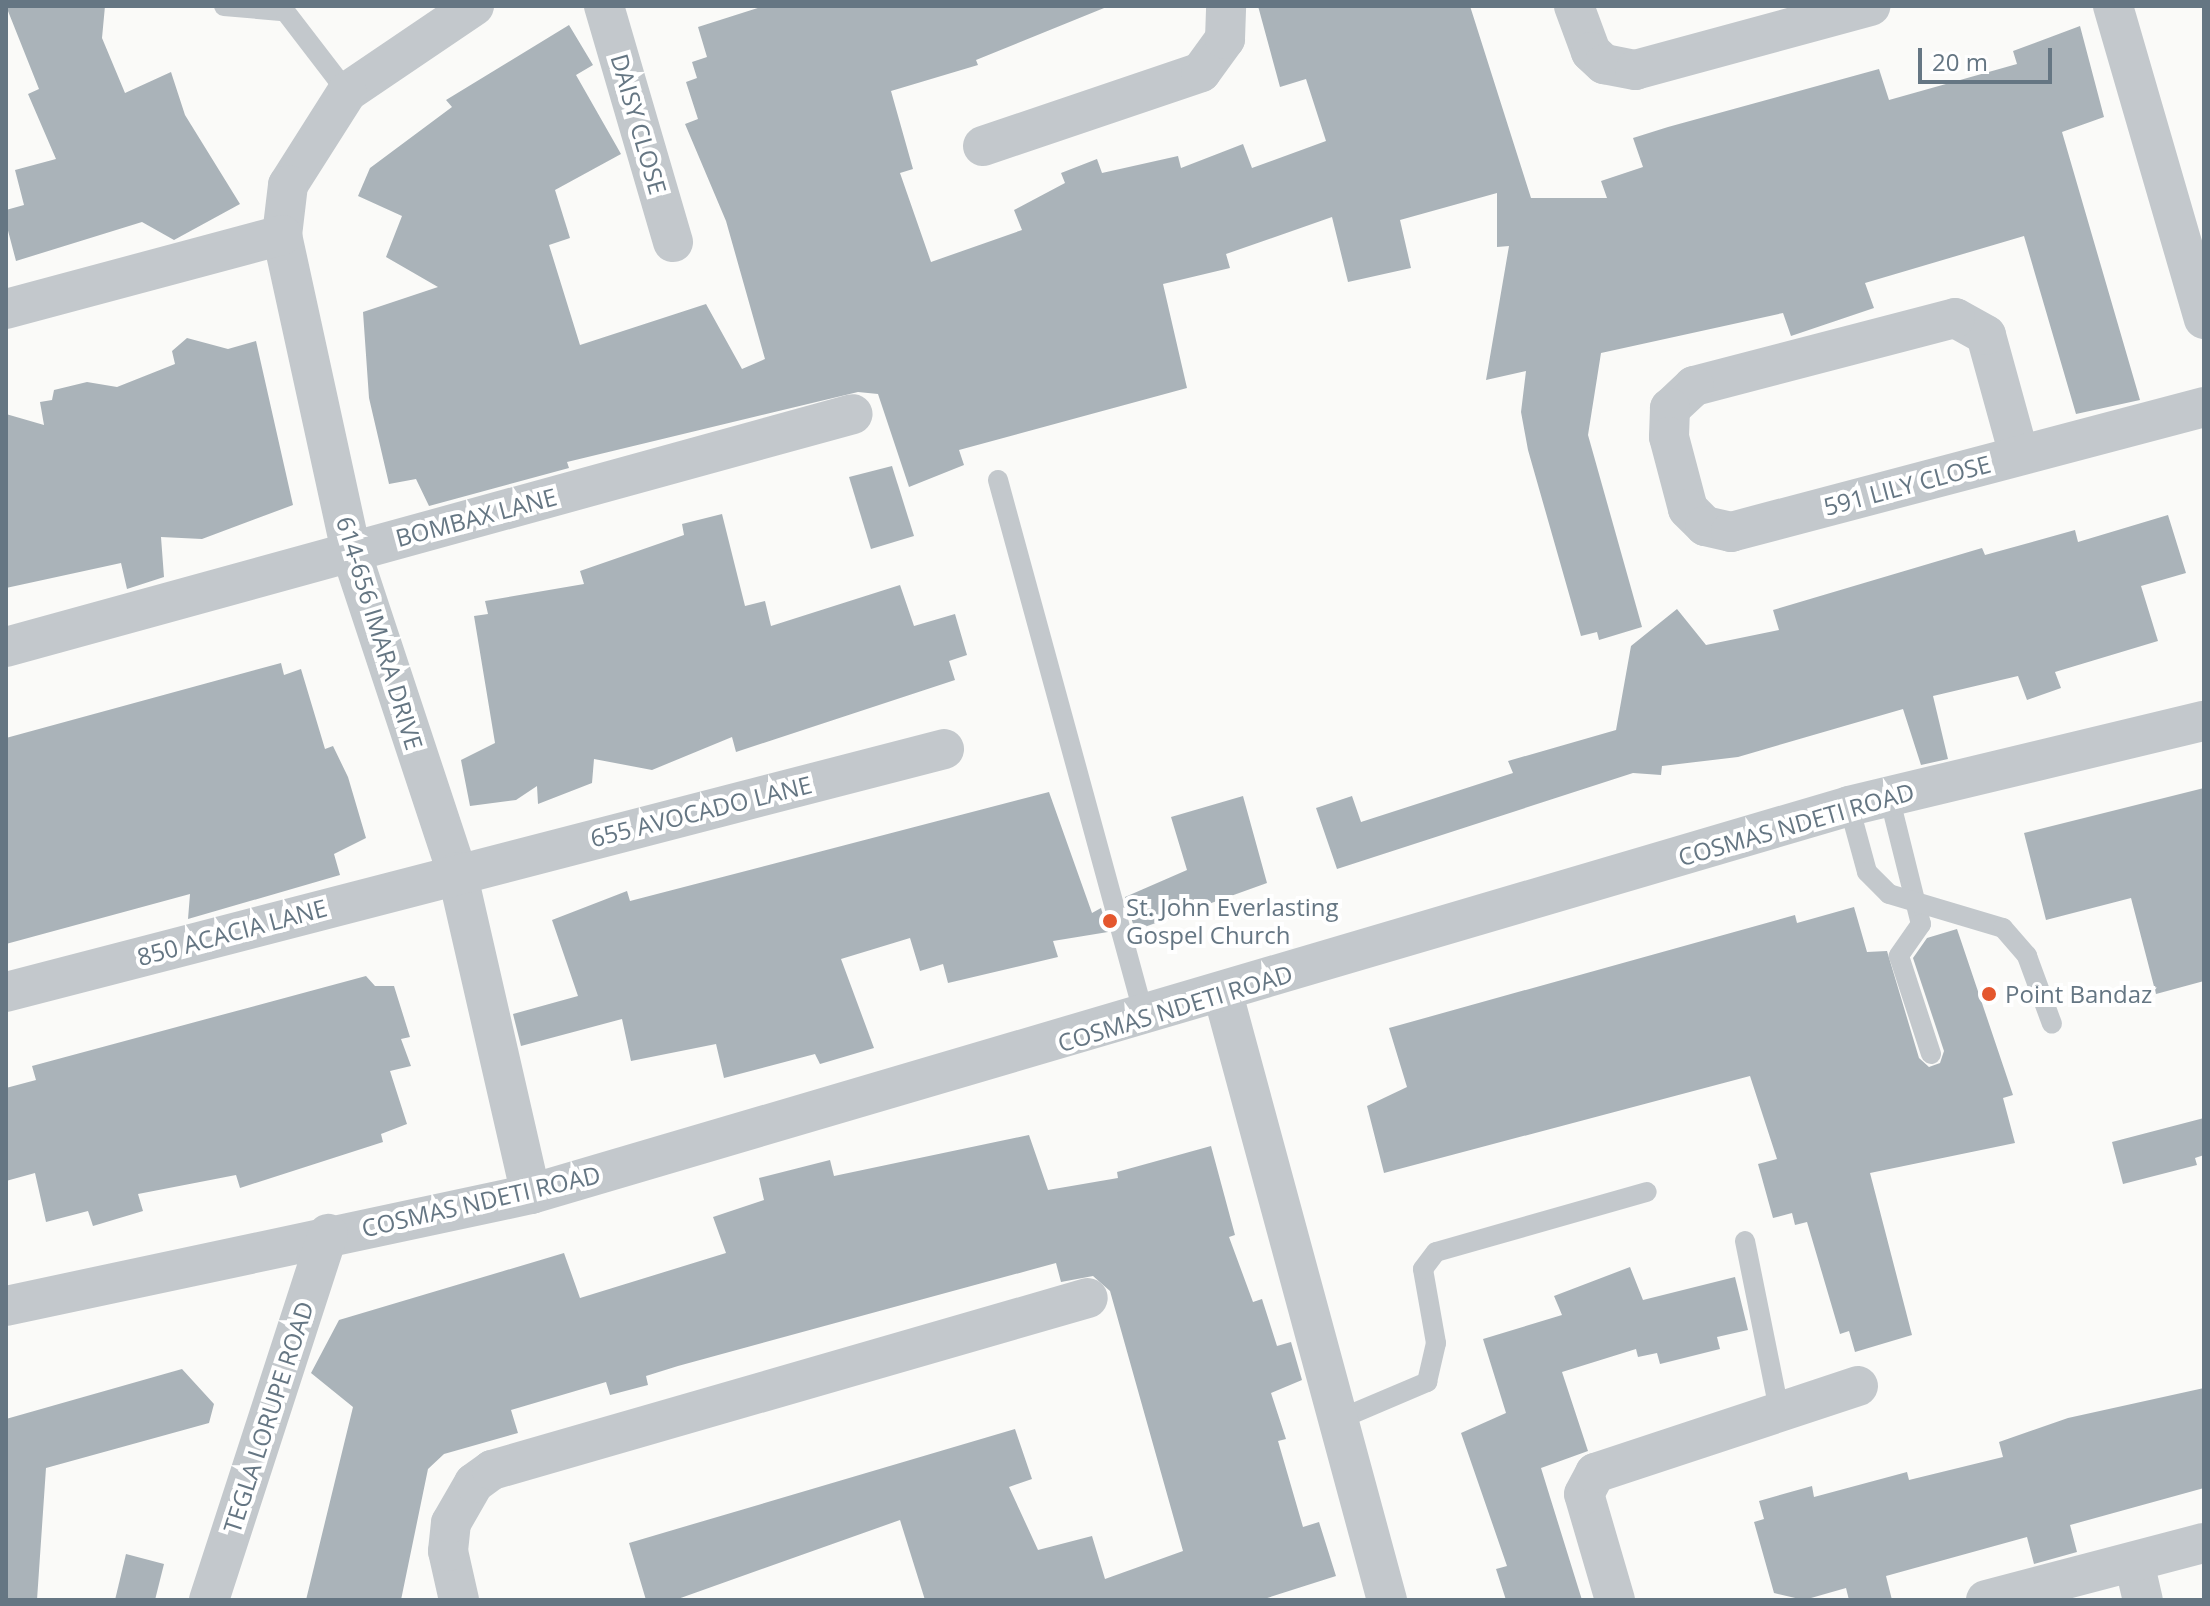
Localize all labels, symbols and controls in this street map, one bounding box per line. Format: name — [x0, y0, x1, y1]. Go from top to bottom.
scale bar — [1922, 32, 2056, 82]
text: 20 m — [1932, 45, 1988, 78]
street label: DAISY CLOSE — [605, 50, 673, 198]
street label: 591 LILY CLOSE — [1820, 449, 1994, 521]
street label: BOMBAX LANE — [392, 482, 560, 552]
street label: 614-656 IMARA DRIVE — [331, 513, 429, 753]
street label: 655 AVOCADO LANE — [587, 770, 815, 852]
street label: COSMAS NDETI ROAD — [1675, 777, 1917, 871]
street label: 850 ACACIA LANE — [134, 893, 330, 971]
place label: St. John Everlasting Gospel Church — [1126, 893, 1339, 949]
marker: St. John Everlasting Gospel Church — [1101, 912, 1119, 930]
street label: COSMAS NDETI ROAD — [1054, 959, 1296, 1057]
place label: Point Bandaz — [2005, 980, 2152, 1008]
marker: Point Bandaz — [1980, 985, 1998, 1003]
street label: COSMAS NDETI ROAD — [359, 1160, 603, 1242]
street label: TEGLA LORUPE ROAD — [217, 1298, 319, 1536]

